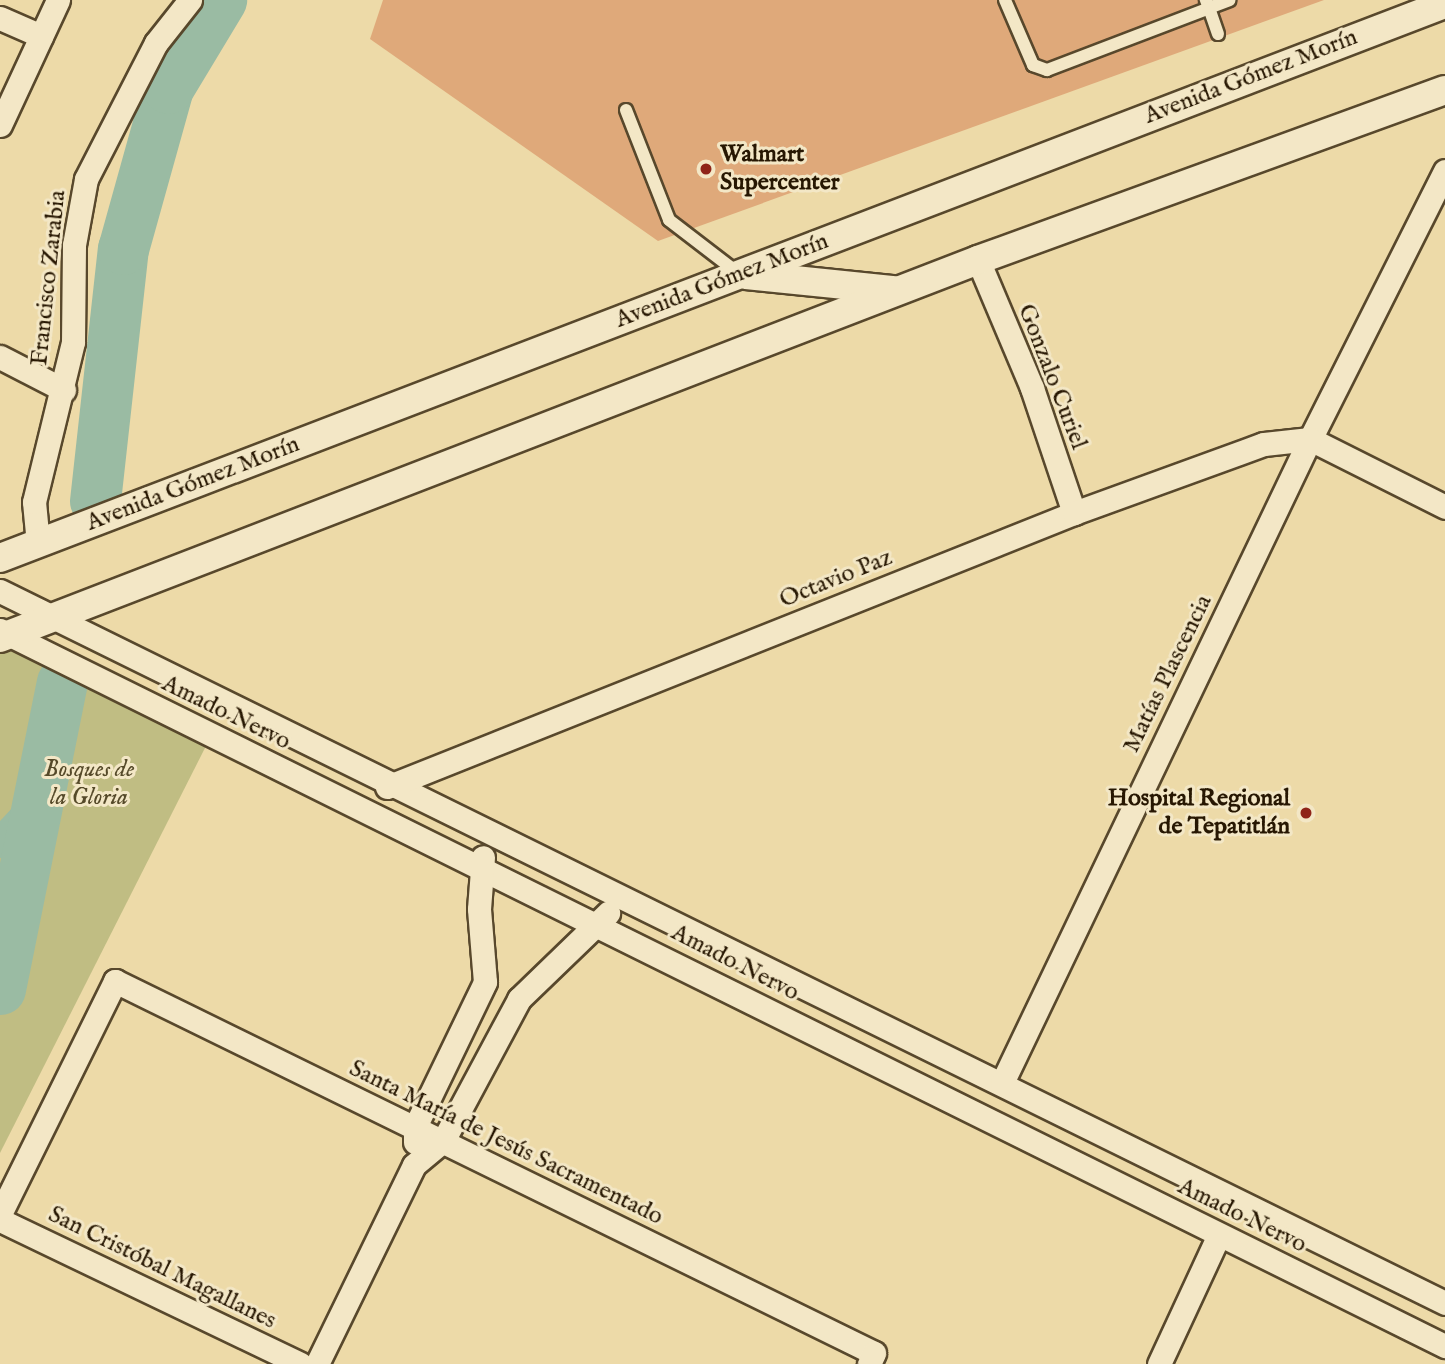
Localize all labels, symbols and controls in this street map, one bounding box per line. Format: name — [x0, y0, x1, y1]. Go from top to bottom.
street label: Avenida Gómez Morín — [1140, 23, 1362, 131]
place label: Walmart Supercenter — [720, 141, 840, 197]
marker: Walmart Supercenter — [698, 161, 714, 177]
street label: Francisco Zarabia — [25, 189, 73, 367]
street label: Avenida Gómez Morín — [611, 227, 833, 335]
street label: Gonzalo Curiel — [1011, 300, 1093, 454]
street label: Avenida Gómez Morín — [82, 430, 304, 538]
street label: Octavio Paz — [776, 543, 896, 615]
street label: Matías Plascencia — [1117, 590, 1219, 758]
street label: Amado Nervo — [157, 669, 295, 757]
park label: Bosques de la Gloria — [44, 756, 134, 812]
place label: Hospital Regional de Tepatitlán — [1108, 785, 1290, 841]
marker: Hospital Regional de Tepatitlán — [1296, 803, 1316, 823]
street label: Amado Nervo — [666, 919, 804, 1007]
street label: Santa María de Jesús Sacramentado — [344, 1054, 668, 1232]
street label: Amado Nervo — [1173, 1172, 1311, 1260]
street label: San Cristóbal Magallanes — [43, 1200, 281, 1336]

